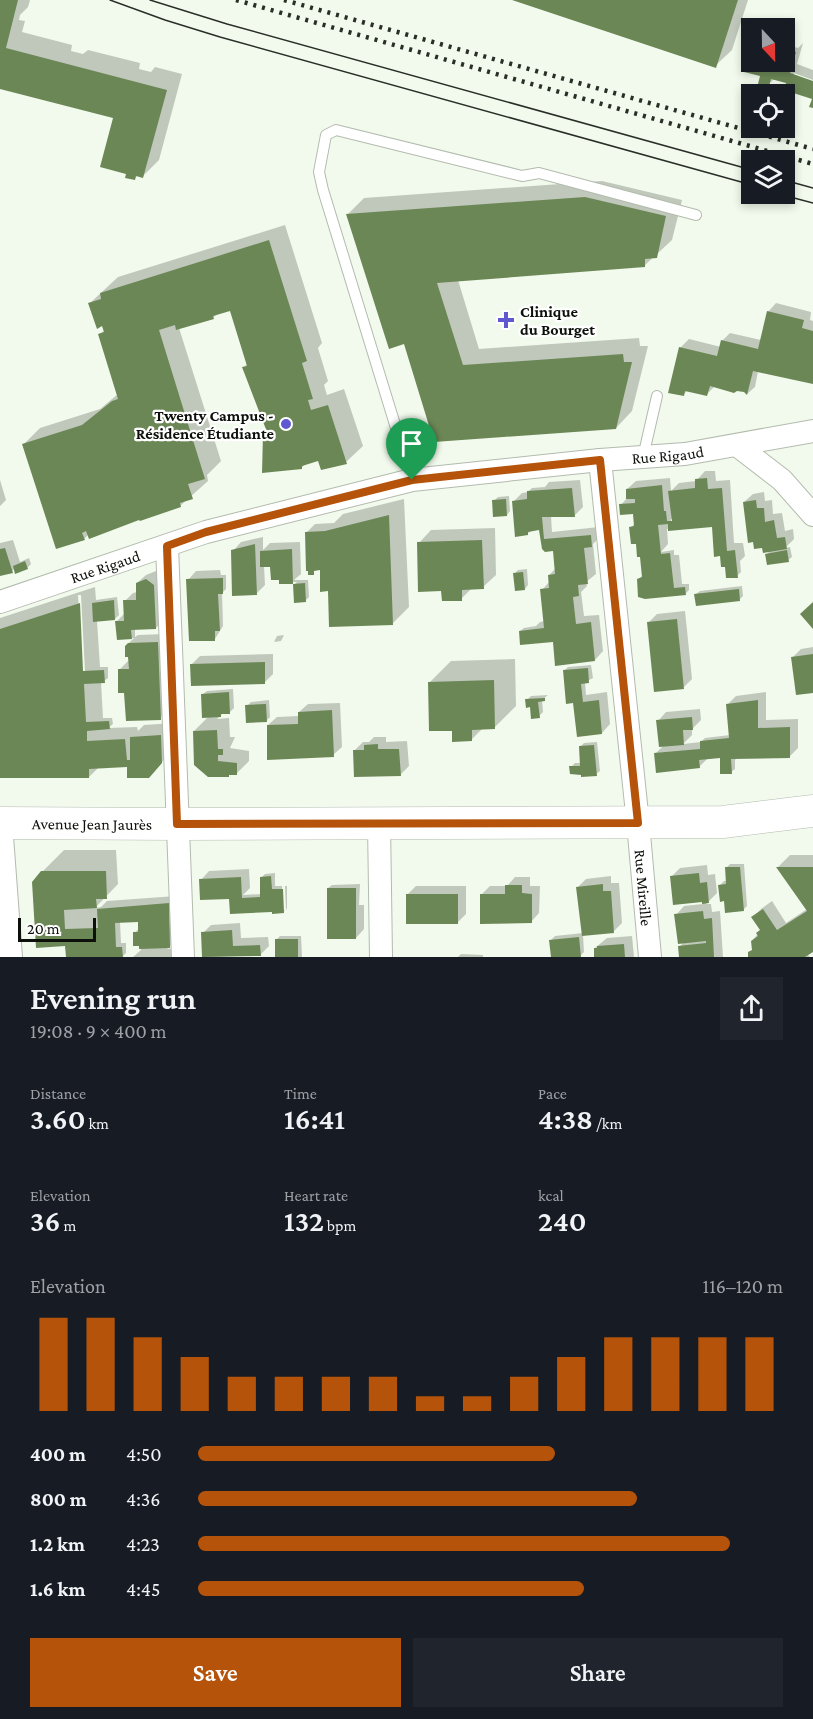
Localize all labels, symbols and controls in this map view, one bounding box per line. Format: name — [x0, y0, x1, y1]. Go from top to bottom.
north arrow — [741, 18, 795, 72]
map controls — [741, 18, 795, 204]
button: locate — [741, 84, 795, 138]
button: layers — [741, 150, 795, 204]
place label: Clinique du Bourget — [520, 303, 595, 338]
marker: Clinique du Bourget — [497, 311, 515, 329]
place label: Twenty Campus - Résidence Étudiante — [136, 407, 275, 442]
marker: Twenty Campus - Résidence Étudiante — [279, 417, 293, 431]
pin — [386, 418, 437, 480]
icon: arrive — [395, 427, 428, 460]
street label: Rue Rigaud — [631, 442, 706, 466]
street label: Rue Rigaud — [68, 546, 143, 586]
street label: Avenue Jean Jaurès — [32, 815, 152, 833]
street label: Rue Mireille — [632, 849, 656, 927]
scale bar — [18, 915, 96, 942]
text: 20 m — [27, 920, 60, 937]
button: share — [720, 977, 783, 1040]
text: Evening run — [30, 979, 196, 1016]
text: 19:08 · 9 × 400 m — [30, 1020, 167, 1042]
text: Distance — [30, 1085, 86, 1102]
text: Time — [284, 1085, 317, 1102]
text: Pace — [538, 1085, 567, 1102]
text: 3.60 — [30, 1102, 85, 1135]
text: 16:41 — [284, 1102, 345, 1135]
text: 4:38 — [538, 1102, 593, 1135]
text: km — [85, 1115, 109, 1132]
text: /km — [593, 1115, 622, 1132]
text: Elevation — [30, 1187, 91, 1204]
text: Heart rate — [284, 1187, 348, 1204]
text: kcal — [538, 1187, 564, 1204]
text: 36 — [30, 1204, 60, 1237]
text: 132 — [284, 1204, 324, 1237]
text: 240 — [538, 1204, 586, 1237]
text: m — [60, 1217, 76, 1234]
text: bpm — [324, 1217, 356, 1234]
text: Elevation — [30, 1275, 106, 1297]
text: 116–120 m — [702, 1275, 783, 1297]
text: 400 m — [30, 1443, 86, 1465]
text: 4:50 — [126, 1443, 162, 1465]
text: 800 m — [30, 1488, 87, 1510]
text: 4:36 — [126, 1488, 160, 1510]
text: 1.2 km — [30, 1533, 85, 1555]
text: 4:23 — [126, 1533, 160, 1555]
text: 1.6 km — [30, 1578, 85, 1600]
text: 4:45 — [126, 1578, 160, 1600]
button: Save — [30, 1638, 401, 1707]
button: Share — [413, 1638, 783, 1707]

